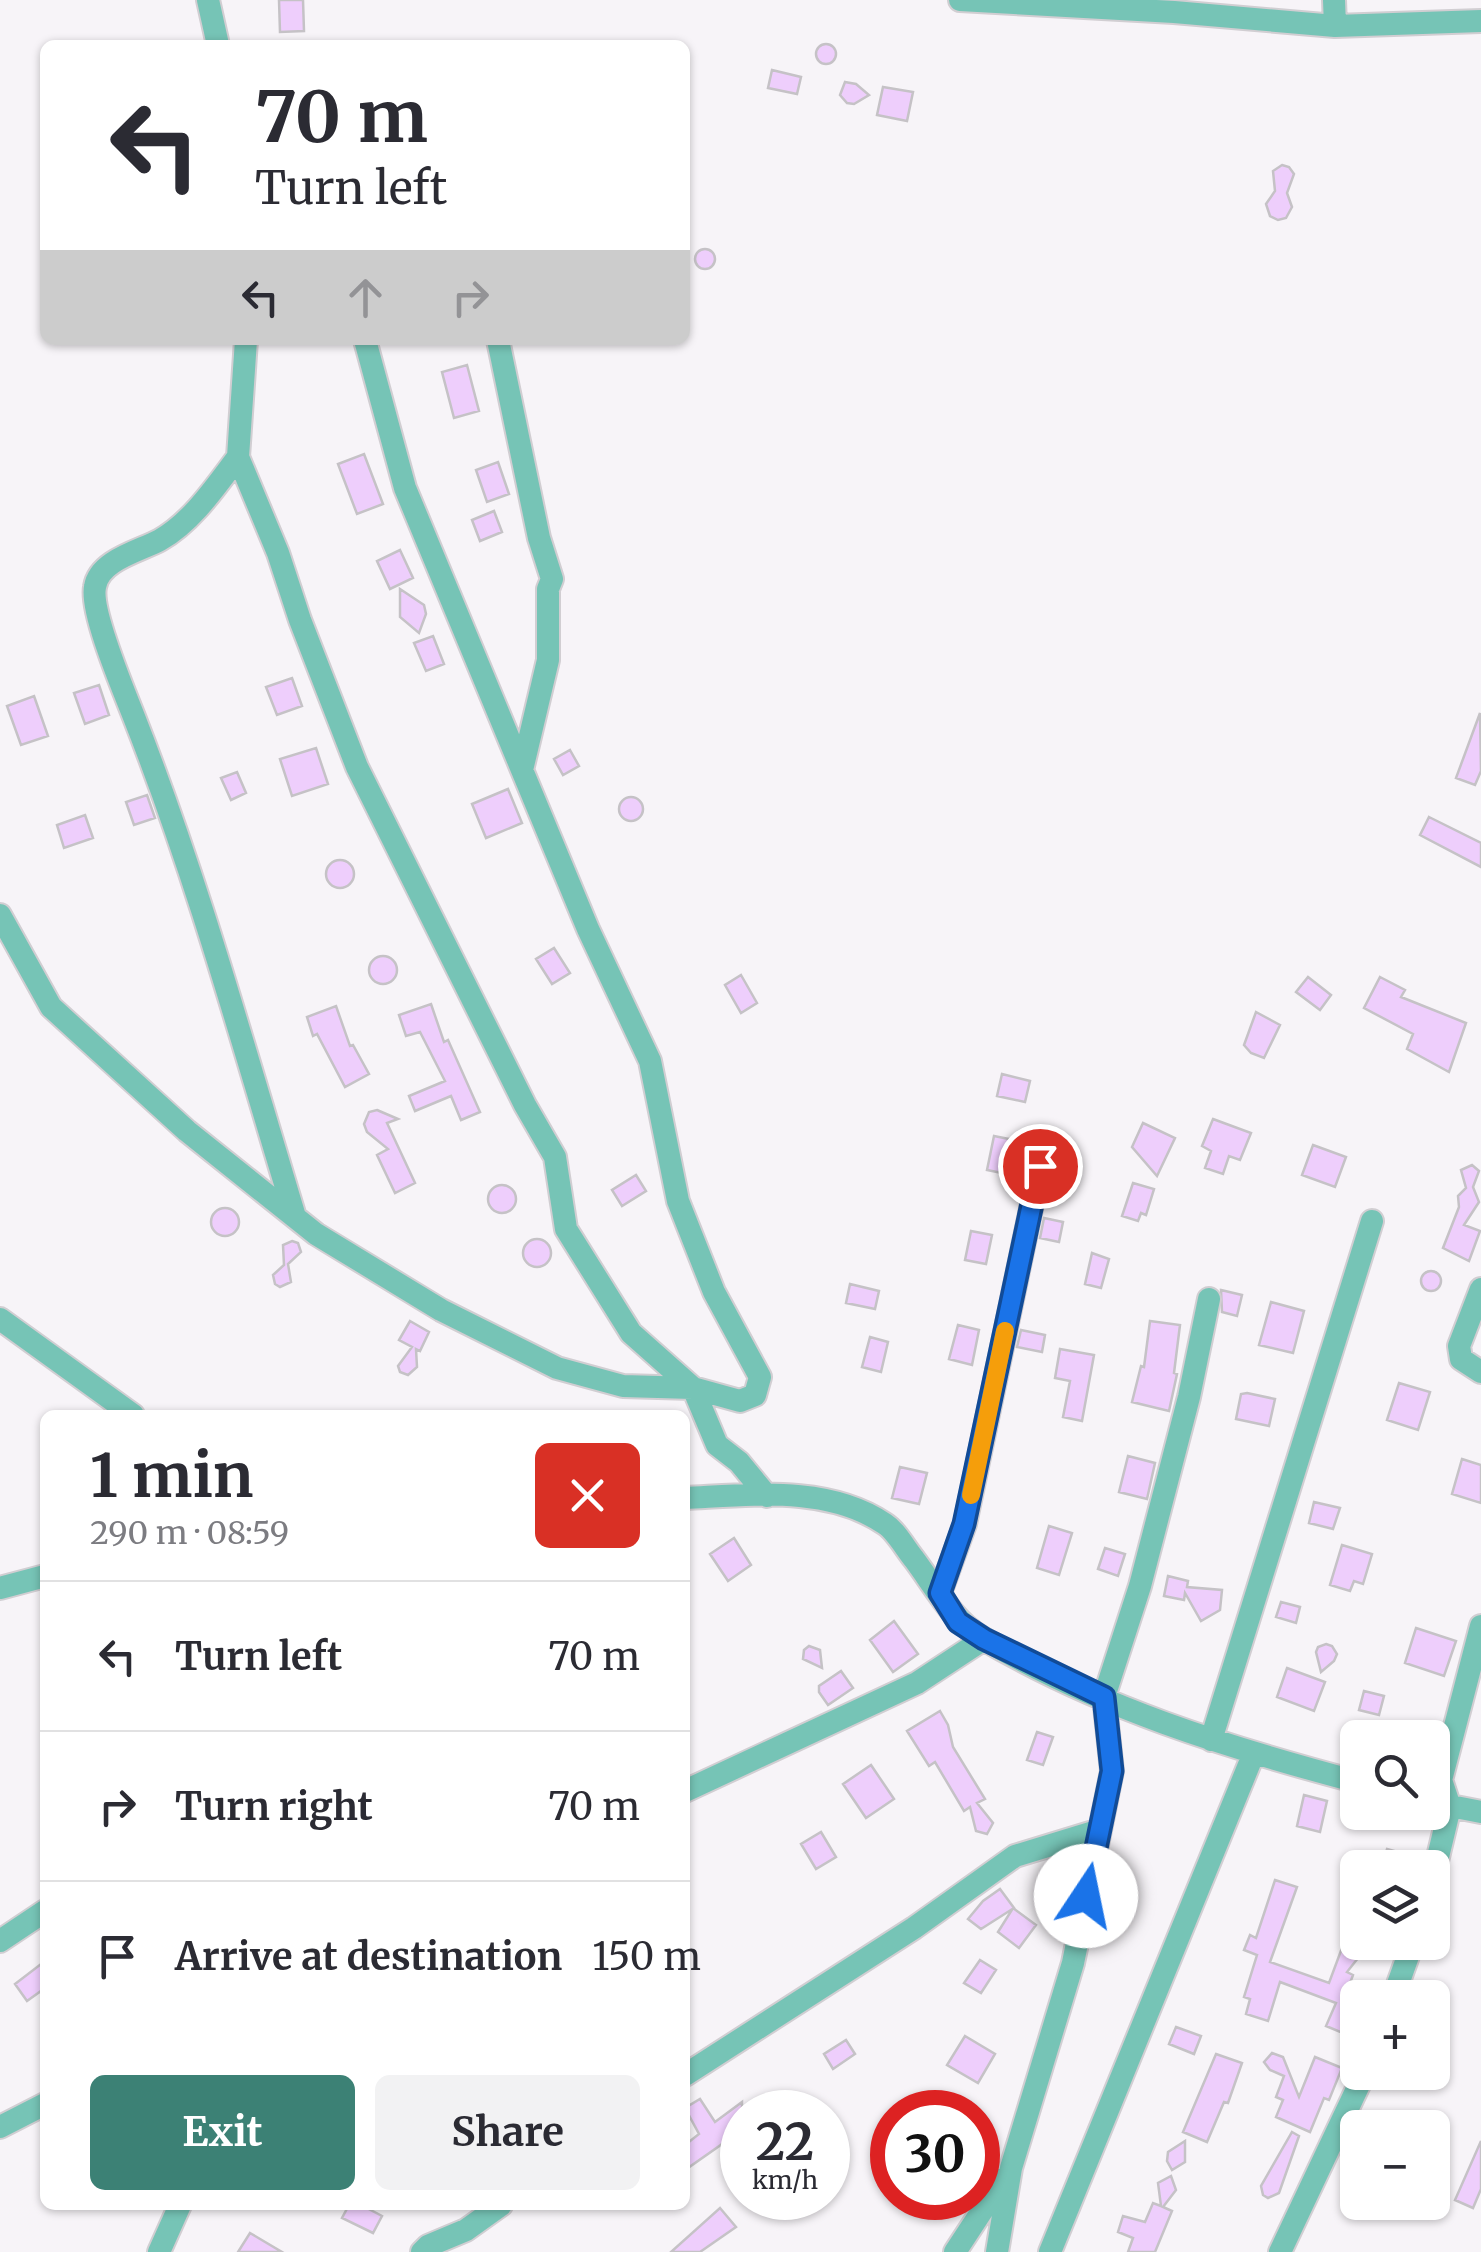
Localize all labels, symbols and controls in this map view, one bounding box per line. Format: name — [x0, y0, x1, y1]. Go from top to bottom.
text: 70 m — [255, 73, 428, 161]
icon: left — [90, 80, 220, 210]
text: Turn left — [255, 160, 447, 216]
icon: left — [233, 270, 288, 325]
icon: ahead — [338, 270, 393, 325]
icon: right — [443, 270, 498, 325]
pin — [998, 1124, 1083, 1209]
icon: arrive — [1013, 1139, 1068, 1194]
text: 1 min — [90, 1438, 253, 1513]
button: close — [535, 1443, 640, 1548]
text: 290 m · 08:59 — [90, 1513, 289, 1553]
icon: left — [90, 1629, 145, 1684]
text: Turn left — [175, 1633, 342, 1680]
text: 70 m — [548, 1633, 640, 1680]
map controls — [1340, 1720, 1450, 2220]
button: search — [1340, 1720, 1450, 1830]
icon: right — [90, 1779, 145, 1834]
text: Turn right — [175, 1783, 373, 1830]
text: 70 m — [548, 1783, 640, 1830]
position arrow — [1034, 1844, 1138, 1948]
button: layers — [1340, 1850, 1450, 1960]
icon: arrive — [90, 1929, 145, 1984]
text: Arrive at destination — [175, 1933, 562, 1980]
text: 150 m — [592, 1933, 701, 1980]
button: + — [1340, 1980, 1450, 2090]
button: Exit — [90, 2075, 355, 2190]
button: Share — [375, 2075, 640, 2190]
speed limit sign: 30 — [870, 2090, 1000, 2220]
button: − — [1340, 2110, 1450, 2220]
text: 22 — [756, 2111, 814, 2174]
text: km/h — [752, 2164, 818, 2196]

